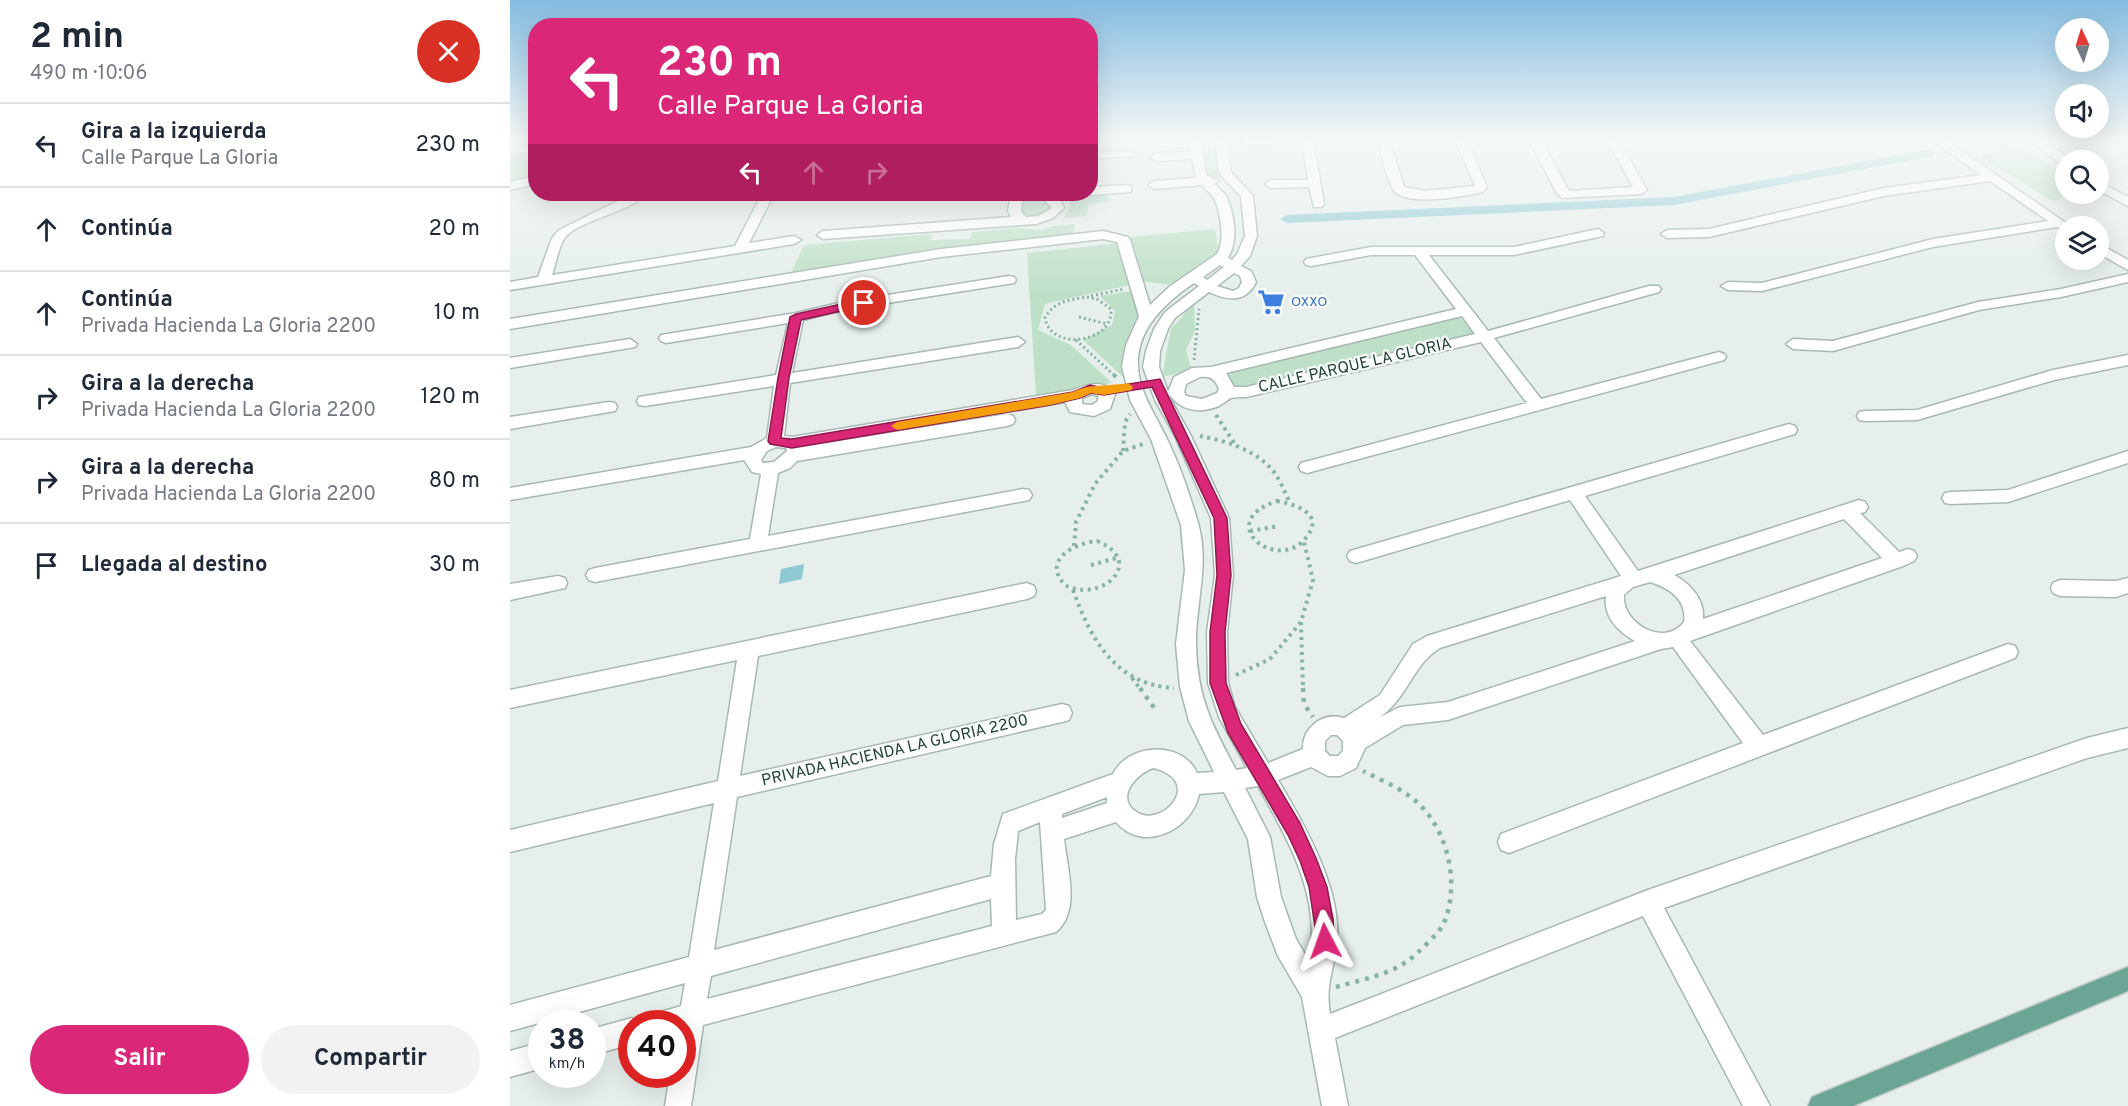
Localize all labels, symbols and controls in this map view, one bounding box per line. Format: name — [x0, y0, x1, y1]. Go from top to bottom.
text: 2 min — [30, 15, 124, 61]
north arrow — [2055, 18, 2109, 72]
map controls — [2055, 18, 2109, 270]
button: close — [417, 20, 480, 83]
text: 230 m — [657, 38, 782, 91]
icon: left — [558, 42, 636, 120]
text: 490 m · 10:06 — [30, 61, 147, 87]
button: sound — [2055, 84, 2109, 138]
text: Calle Parque La Gloria — [657, 90, 923, 124]
text: Gira a la izquierda — [81, 119, 267, 146]
icon: left — [30, 129, 63, 162]
text: 230 m — [416, 132, 480, 159]
text: Calle Parque La Gloria — [81, 146, 278, 172]
button: search — [2055, 150, 2109, 204]
icon: left — [734, 156, 767, 189]
icon: ahead — [797, 156, 830, 189]
icon: right — [860, 156, 893, 189]
icon: ahead — [30, 213, 63, 246]
text: Continúa — [81, 216, 173, 243]
text: 20 m — [429, 216, 480, 243]
button: layers — [2055, 216, 2109, 270]
pin — [838, 277, 889, 328]
icon: arrive — [847, 286, 880, 319]
text: Continúa — [81, 287, 173, 314]
supermarket icon: OXXO — [1256, 287, 1286, 317]
place label: OXXO — [1291, 294, 1328, 311]
icon: ahead — [30, 297, 63, 330]
text: 10 m — [434, 300, 480, 327]
text: Privada Hacienda La Gloria 2200 — [81, 314, 376, 340]
street label: CALLE PARQUE LA GLORIA — [1256, 334, 1454, 398]
text: Gira a la derecha — [81, 371, 254, 398]
icon: right — [30, 381, 63, 414]
text: 120 m — [420, 384, 480, 411]
text: Privada Hacienda La Gloria 2200 — [81, 398, 376, 424]
text: Gira a la derecha — [81, 455, 254, 482]
icon: right — [30, 465, 63, 498]
text: 80 m — [429, 468, 480, 495]
text: Privada Hacienda La Gloria 2200 — [81, 482, 376, 508]
icon: arrive — [30, 549, 63, 582]
text: Llegada al destino — [81, 552, 267, 579]
text: 30 m — [429, 552, 480, 579]
street label: PRIVADA HACIENDA LA GLORIA 2200 — [760, 711, 1030, 791]
position arrow — [1293, 909, 1357, 973]
speed limit sign: 40 — [618, 1010, 696, 1088]
text: 38 — [549, 1023, 585, 1060]
button: Salir — [30, 1025, 249, 1094]
button: Compartir — [261, 1025, 480, 1094]
text: km/h — [549, 1055, 585, 1074]

